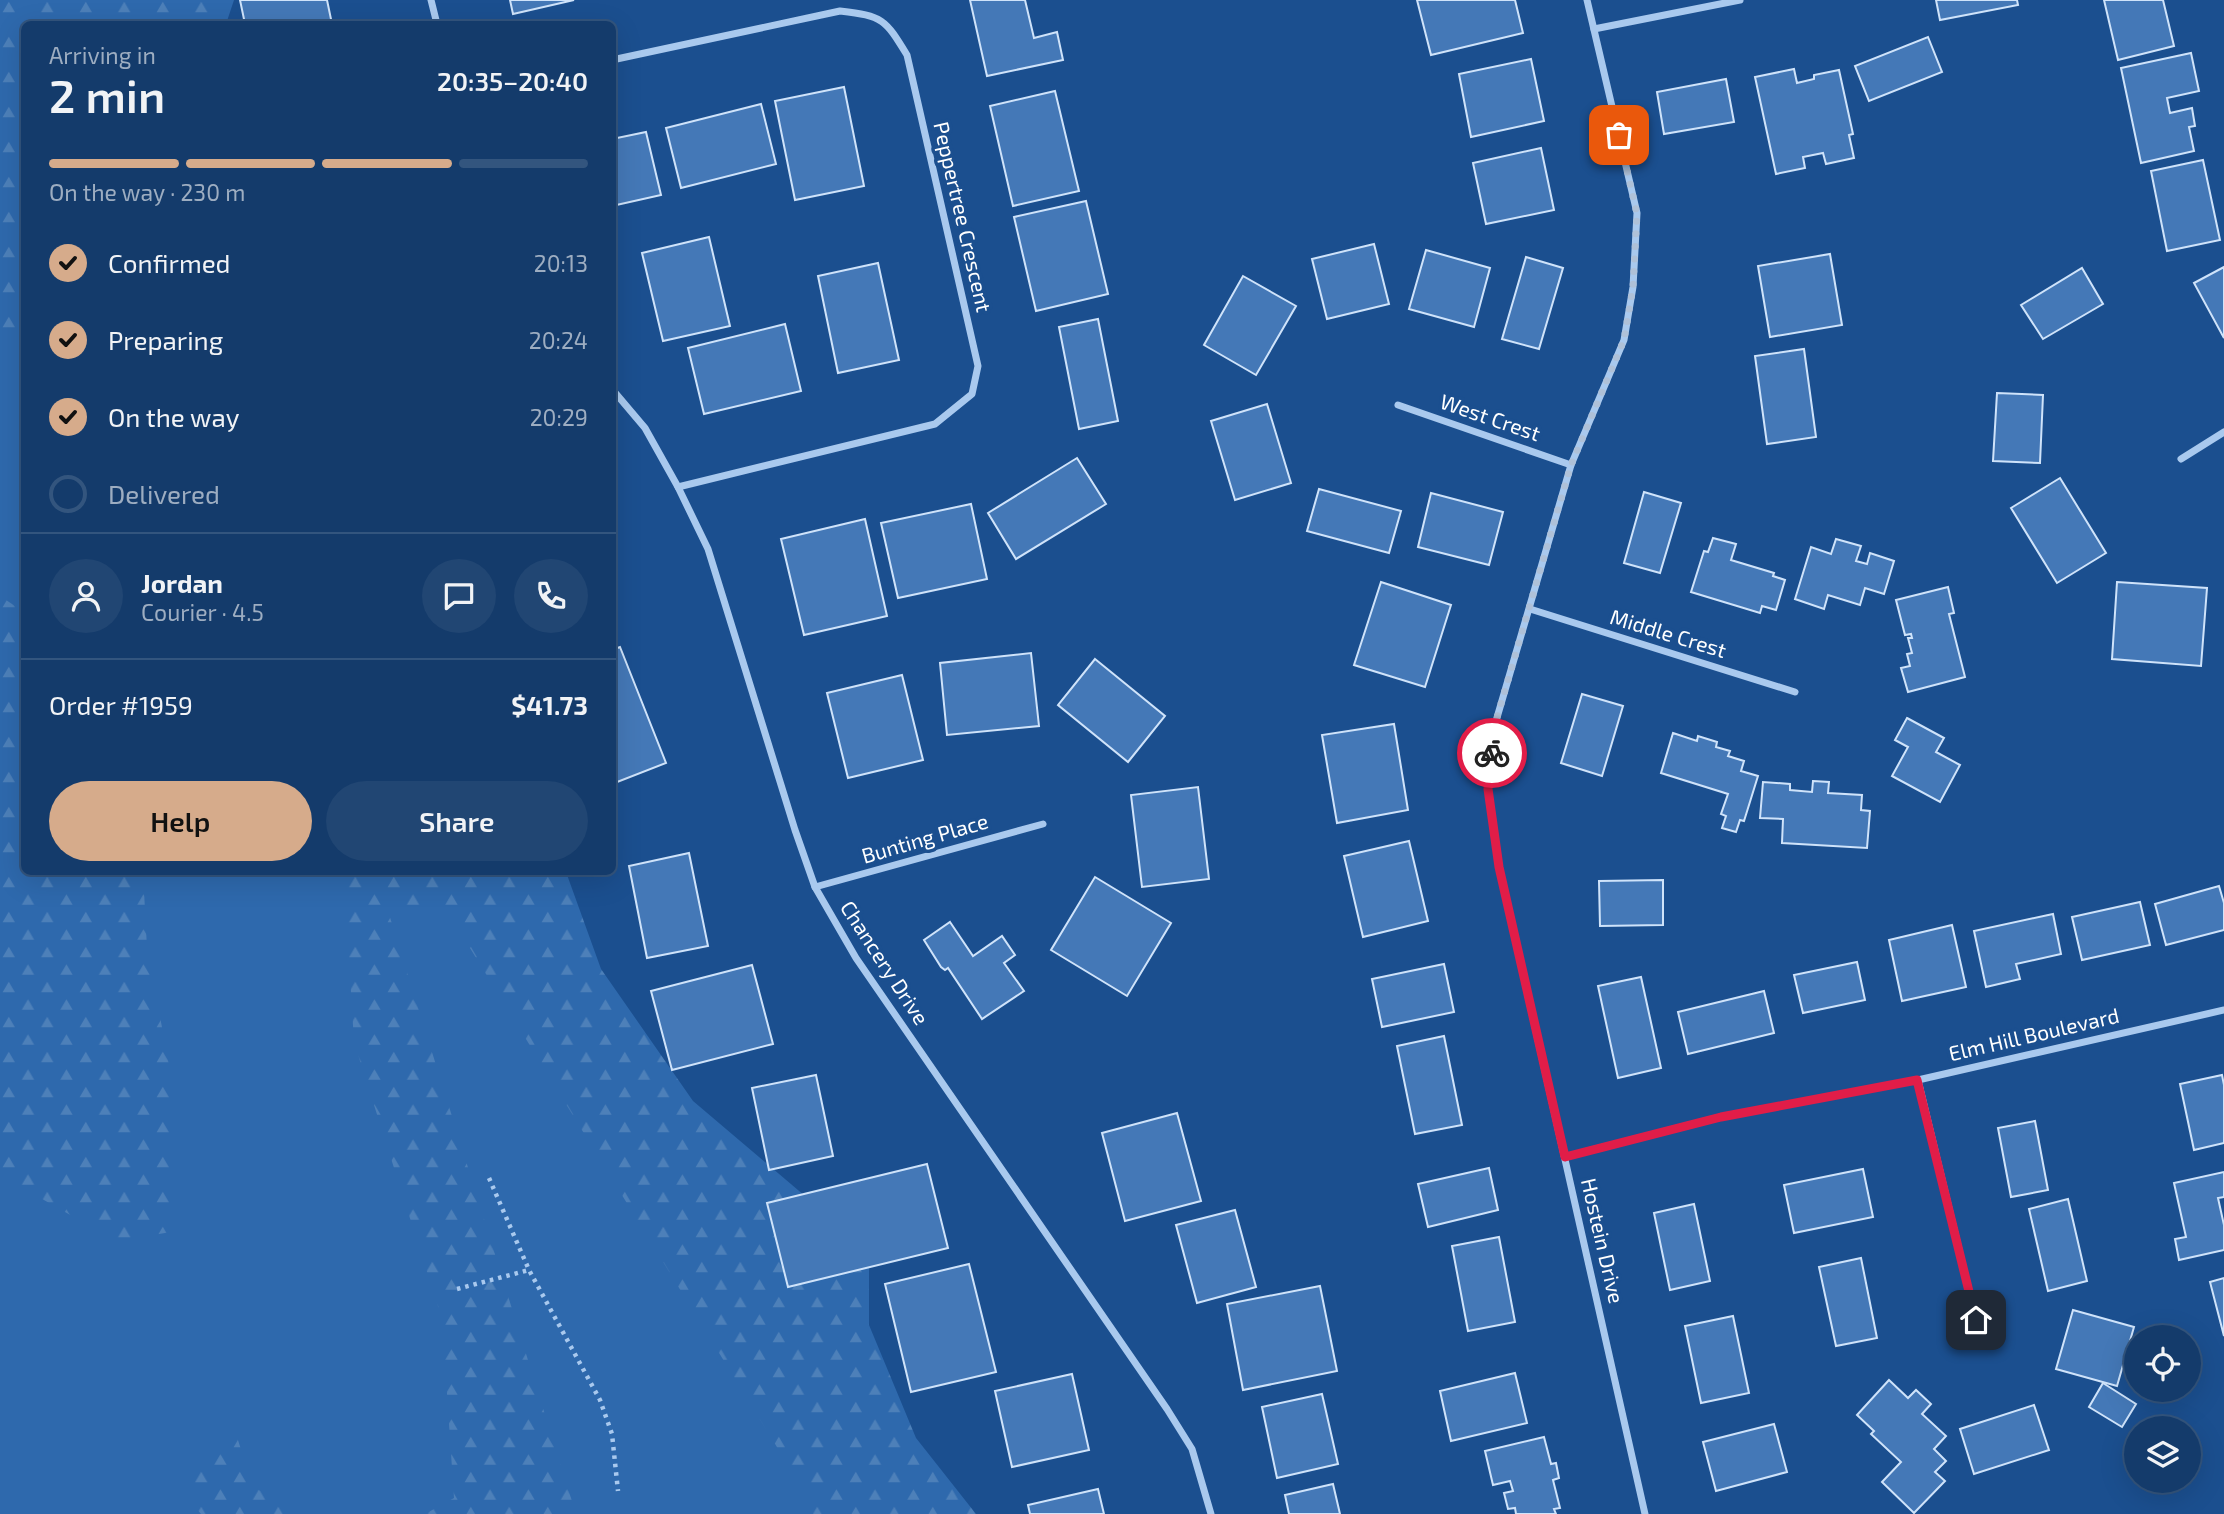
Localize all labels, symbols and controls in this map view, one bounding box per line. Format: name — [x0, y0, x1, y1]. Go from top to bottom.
text: Arriving in — [49, 41, 156, 69]
text: 20:35–20:40 — [437, 65, 588, 96]
text: 2 min — [49, 67, 165, 122]
pin — [1589, 105, 1649, 165]
icon: bag — [1600, 116, 1638, 154]
street label: Peppertree Crescent — [929, 119, 998, 314]
text: On the way · 230 m — [49, 178, 245, 206]
icon: check — [49, 244, 87, 282]
text: Confirmed — [108, 247, 231, 278]
text: 20:13 — [534, 249, 588, 277]
icon: check — [49, 321, 87, 359]
text: Preparing — [108, 324, 223, 355]
text: 20:24 — [529, 326, 588, 354]
street label: West Crest — [1437, 388, 1544, 445]
icon: check — [49, 398, 87, 436]
text: On the way — [108, 401, 239, 432]
text: 20:29 — [530, 403, 588, 431]
text: Delivered — [108, 478, 220, 509]
button: person — [49, 559, 123, 633]
button: chat — [422, 559, 496, 633]
button: phone — [514, 559, 588, 633]
text: Jordan — [141, 567, 223, 598]
text: Courier · 4.5 — [141, 598, 264, 626]
street label: Middle Crest — [1607, 603, 1729, 662]
text: Order #1959 — [49, 689, 193, 720]
text: $41.73 — [511, 689, 588, 720]
courier — [1457, 718, 1527, 788]
icon: bike — [1473, 734, 1511, 772]
button: Help — [49, 781, 312, 861]
button: Share — [326, 781, 588, 861]
street label: Bunting Place — [858, 808, 991, 868]
street label: Chancery Drive — [836, 895, 935, 1029]
street label: Elm Hill Boulevard — [1946, 1002, 2121, 1065]
street label: Hostein Drive — [1577, 1176, 1630, 1306]
pin — [1946, 1290, 2006, 1350]
icon: home — [1957, 1301, 1995, 1339]
map controls — [2124, 1325, 2201, 1493]
button: locate — [2124, 1325, 2201, 1402]
button: layers — [2124, 1416, 2201, 1493]

